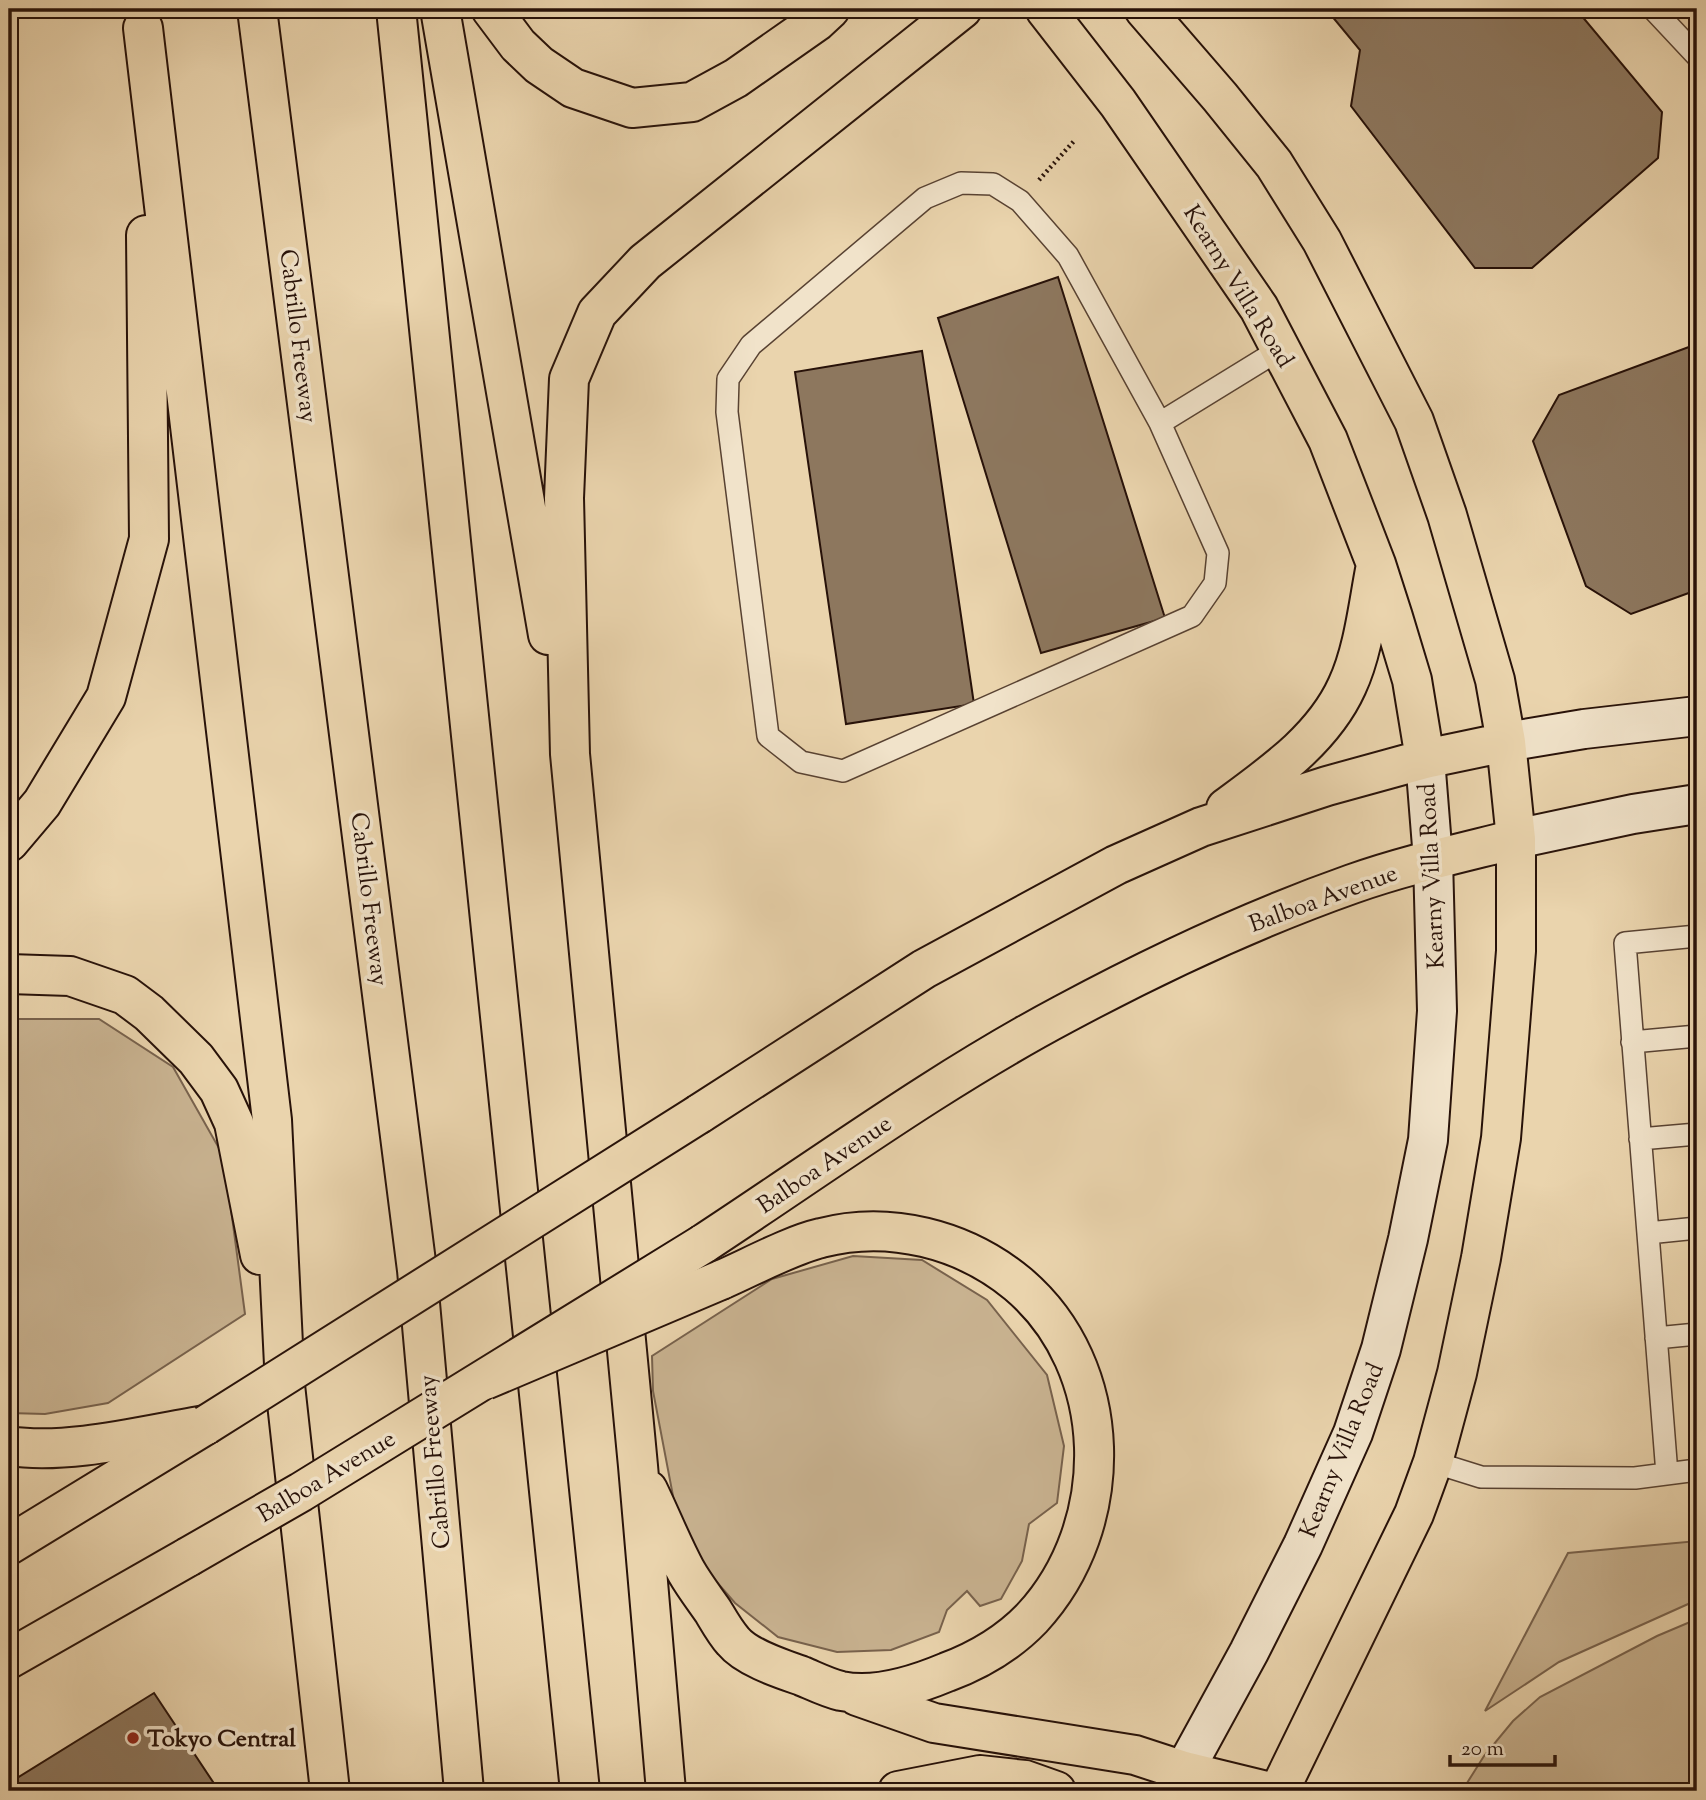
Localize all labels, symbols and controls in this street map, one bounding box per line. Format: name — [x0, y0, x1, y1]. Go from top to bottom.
street label: Kearny Villa Road — [1174, 199, 1301, 375]
street label: Cabrillo Freeway — [269, 247, 325, 425]
street label: Kearny Villa Road — [1411, 782, 1455, 970]
street label: Cabrillo Freeway — [340, 810, 396, 988]
street label: Balboa Avenue — [1245, 857, 1403, 942]
street label: Balboa Avenue — [751, 1108, 899, 1223]
street label: Kearny Villa Road — [1292, 1358, 1394, 1543]
street label: Cabrillo Freeway — [411, 1373, 461, 1550]
street label: Balboa Avenue — [252, 1423, 403, 1532]
place label: Tokyo Central — [147, 1723, 296, 1757]
scale bar — [1450, 1723, 1556, 1767]
marker: Tokyo Central — [125, 1730, 141, 1746]
text: 20 m — [1461, 1735, 1504, 1765]

